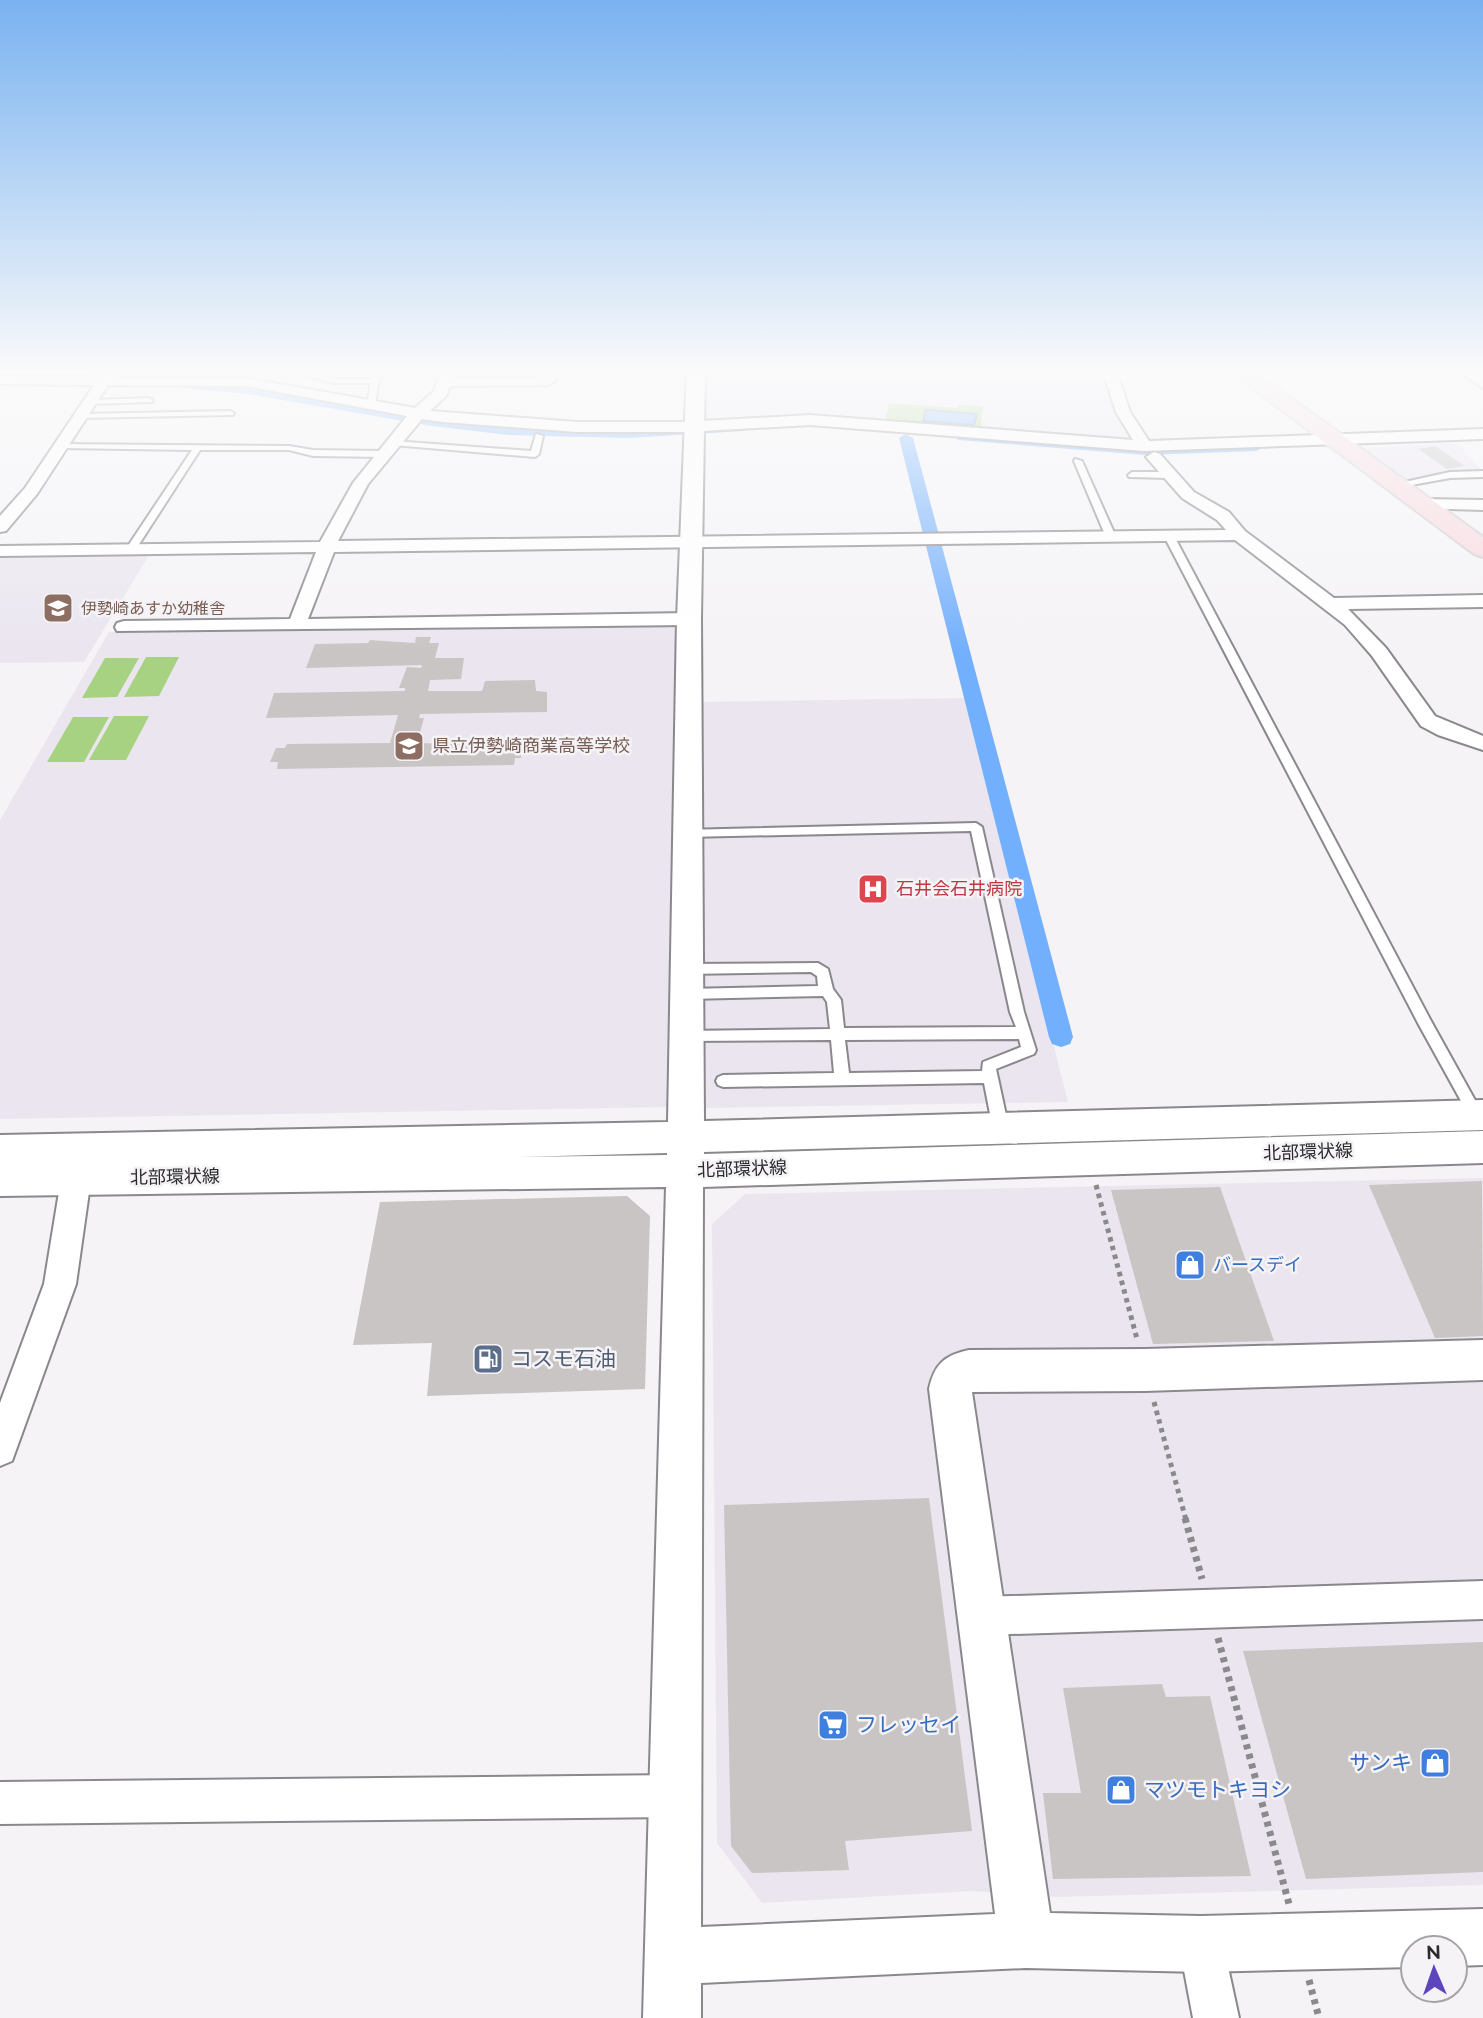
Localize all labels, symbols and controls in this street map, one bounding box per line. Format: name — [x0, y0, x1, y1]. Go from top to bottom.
school or university icon: 伊勢崎あすか幼稚舎 — [41, 591, 75, 625]
place label: 伊勢崎あすか幼稚舎 — [81, 599, 225, 618]
school or university icon: 県立伊勢崎商業高等学校 — [392, 729, 426, 763]
place label: 県立伊勢崎商業高等学校 — [432, 735, 630, 756]
hospital icon: 石井会石井病院 — [856, 872, 890, 906]
place label: 石井会石井病院 — [896, 878, 1022, 899]
street label: 北部環状線 — [1263, 1139, 1353, 1164]
street label: 北部環状線 — [697, 1156, 787, 1181]
street label: 北部環状線 — [130, 1165, 220, 1188]
shop icon: バースデイ — [1173, 1248, 1207, 1282]
place label: バースデイ — [1213, 1254, 1302, 1275]
fuel station icon: コスモ石油 — [471, 1342, 505, 1376]
place label: コスモ石油 — [511, 1346, 616, 1371]
supermarket icon: フレッセイ — [816, 1708, 850, 1742]
place label: フレッセイ — [856, 1712, 961, 1737]
shop icon: サンキ — [1418, 1746, 1452, 1780]
place label: サンキ — [1349, 1750, 1412, 1775]
shop icon: マツモトキヨシ — [1104, 1773, 1138, 1807]
place label: マツモトキヨシ — [1144, 1777, 1291, 1802]
north arrow — [1399, 1934, 1469, 2004]
text: N — [1426, 1941, 1441, 1963]

